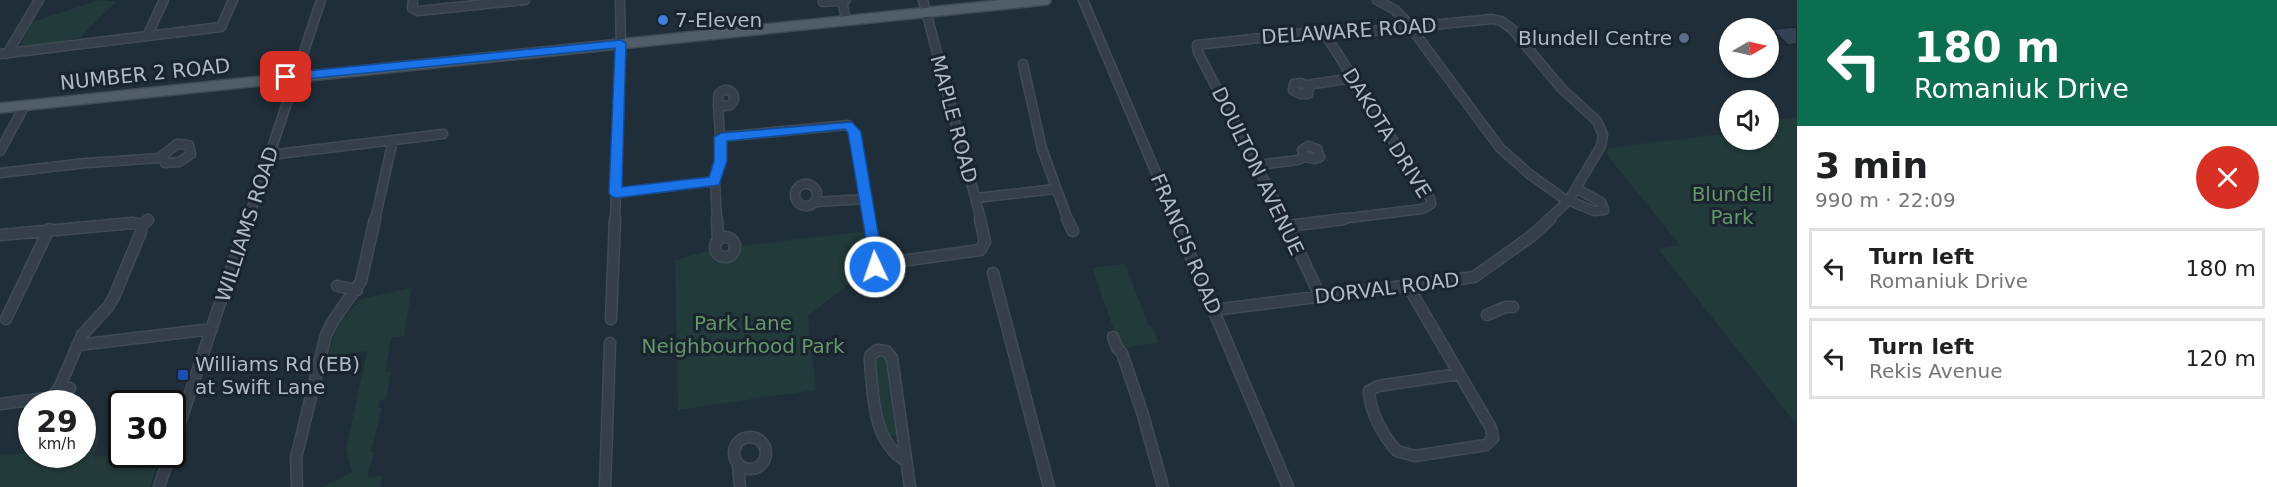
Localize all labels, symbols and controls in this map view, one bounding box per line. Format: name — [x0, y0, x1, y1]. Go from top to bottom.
place label: 7-Eleven — [675, 8, 762, 32]
marker: 7-Eleven — [656, 13, 670, 27]
street label: DELAWARE ROAD — [1260, 13, 1438, 49]
north arrow — [1719, 18, 1779, 78]
map controls — [1719, 18, 1779, 150]
text: 180 m — [1914, 23, 2060, 72]
icon: left — [1815, 24, 1893, 102]
place label: Blundell Centre — [1518, 26, 1672, 50]
marker: Blundell Centre — [1677, 31, 1691, 45]
pin — [260, 51, 311, 102]
street label: MAPLE ROAD — [925, 52, 983, 186]
street label: NUMBER 2 ROAD — [59, 53, 231, 95]
icon: arrive — [269, 60, 302, 93]
street label: DAKOTA DRIVE — [1337, 64, 1437, 202]
text: Romaniuk Drive — [1914, 73, 2129, 104]
street label: DOULTON AVENUE — [1207, 83, 1309, 259]
button: sound — [1719, 90, 1779, 150]
street label: WILLIAMS ROAD — [211, 143, 283, 305]
text: 3 min — [1815, 145, 1928, 186]
button: close — [2196, 146, 2259, 209]
street label: FRANCIS ROAD — [1146, 170, 1226, 318]
park label: Blundell Park — [1692, 182, 1772, 229]
text: 990 m · 22:09 — [1815, 188, 1956, 212]
position arrow — [843, 235, 907, 299]
text: Turn left — [1869, 244, 1974, 269]
icon: left — [1818, 252, 1851, 285]
text: 180 m — [2186, 256, 2256, 281]
street label: DORVAL ROAD — [1313, 267, 1461, 309]
text: Romaniuk Drive — [1869, 269, 2028, 293]
park label: Park Lane Neighbourhood Park — [641, 311, 845, 358]
text: Turn left — [1869, 334, 1974, 359]
icon: left — [1818, 342, 1851, 375]
text: 120 m — [2186, 346, 2256, 371]
place label: Williams Rd (EB) at Swift Lane — [195, 352, 360, 399]
text: Rekis Avenue — [1869, 359, 2003, 383]
marker: Williams Rd (EB) at Swift Lane — [176, 368, 190, 382]
speed limit sign: 30 — [108, 390, 186, 468]
text: 29 — [36, 404, 78, 439]
text: km/h — [38, 435, 76, 453]

